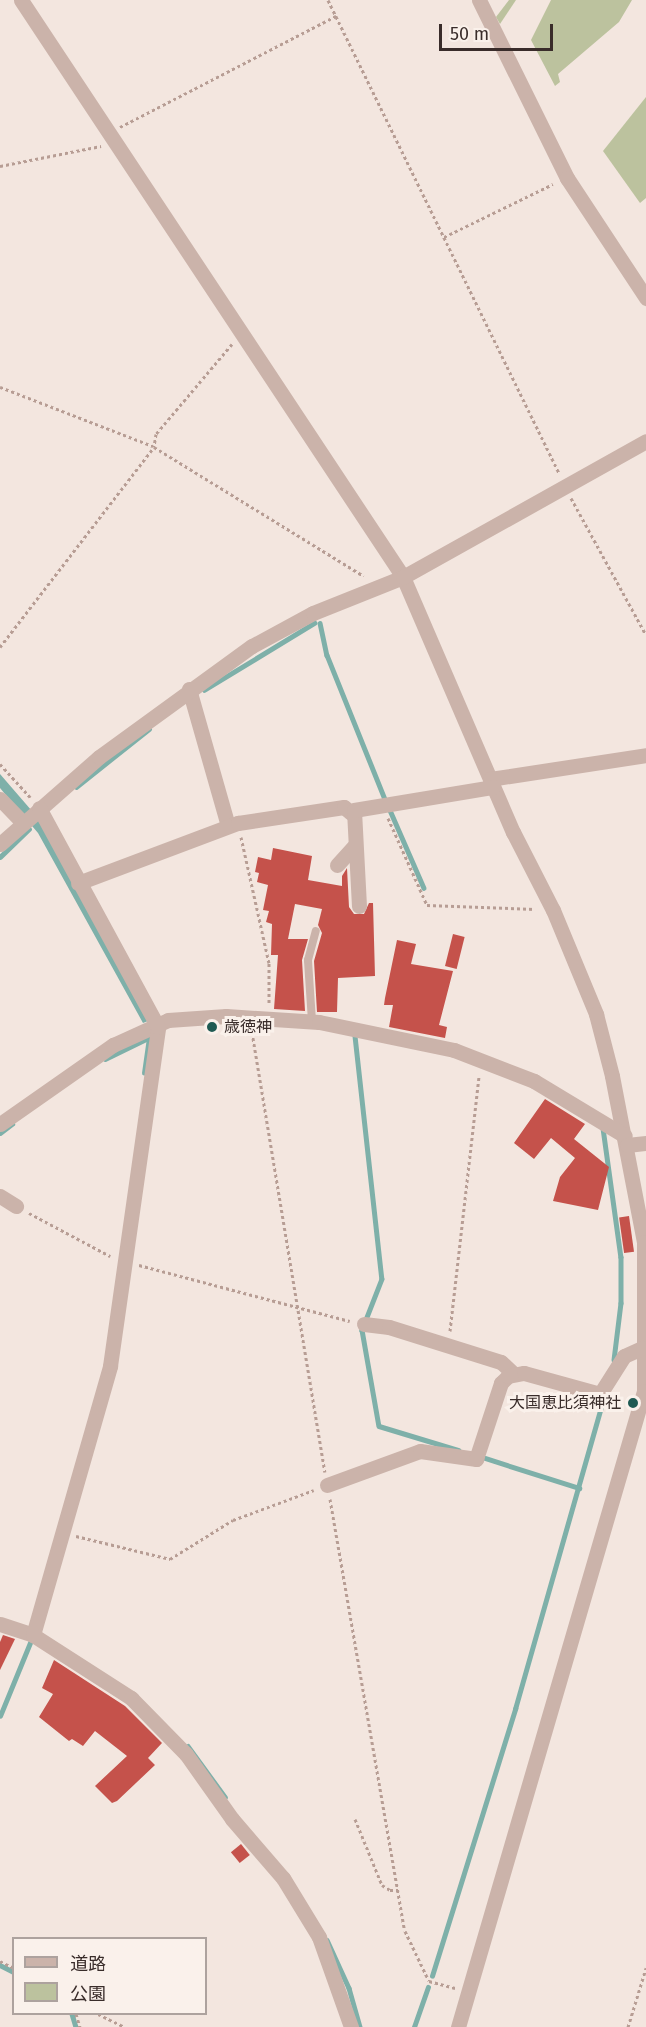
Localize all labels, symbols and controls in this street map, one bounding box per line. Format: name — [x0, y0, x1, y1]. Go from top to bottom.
scale bar — [442, 12, 556, 50]
text: 50 m — [450, 23, 489, 45]
place label: 歳徳神 — [224, 1017, 272, 1037]
marker: 歳徳神 — [205, 1020, 219, 1034]
place label: 大国恵比須神社 — [509, 1393, 621, 1413]
marker: 大国恵比須神社 — [626, 1396, 640, 1410]
legend — [12, 1937, 207, 2015]
text: 道路 — [70, 1953, 106, 1975]
text: 公園 — [70, 1983, 106, 2005]

